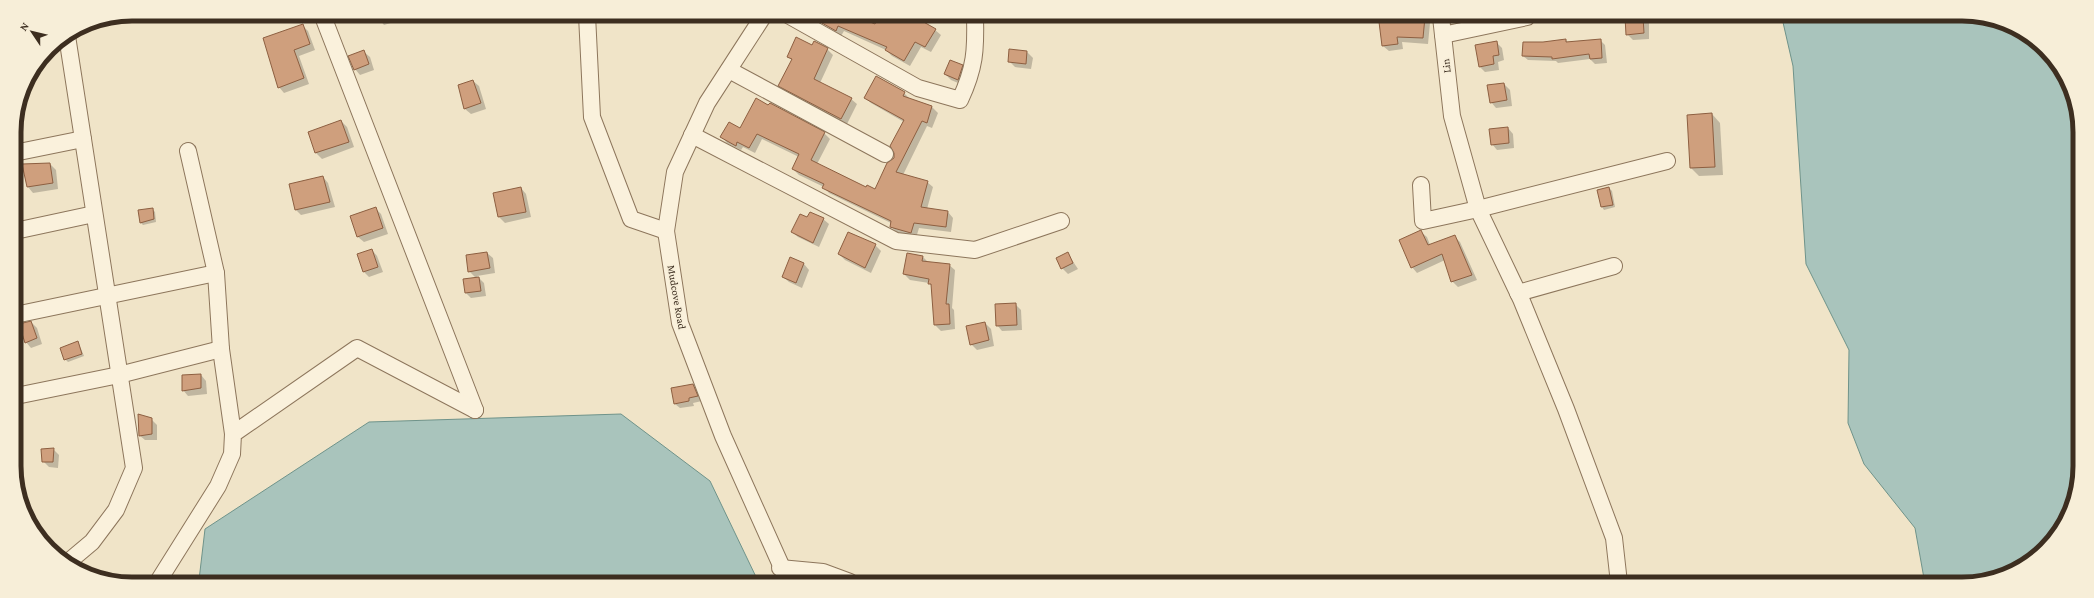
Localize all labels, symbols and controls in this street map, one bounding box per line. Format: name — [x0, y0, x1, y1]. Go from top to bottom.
north arrow — [12, 12, 52, 52]
text: N — [17, 19, 31, 33]
street label: Lin — [1439, 58, 1453, 74]
street label: Mudcove Road — [665, 264, 689, 330]

